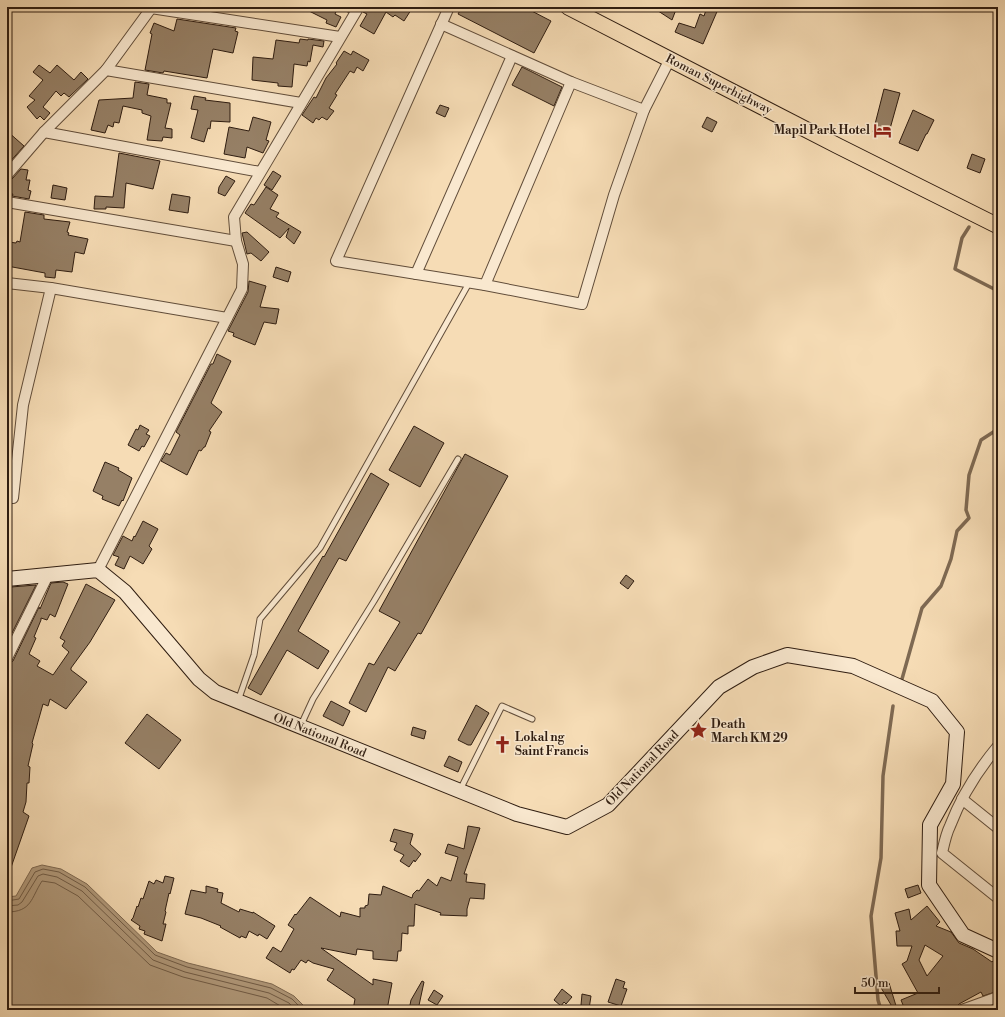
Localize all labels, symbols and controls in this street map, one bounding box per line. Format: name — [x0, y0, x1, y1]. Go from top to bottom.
street label: Roman Superhighway — [663, 51, 775, 118]
hotel icon: Mapil Park Hotel — [873, 120, 893, 140]
place label: Mapil Park Hotel — [774, 123, 870, 138]
street label: Old National Road — [271, 710, 369, 761]
place label: Death March KM 29 — [711, 717, 788, 746]
place icon: Death March KM 29 — [688, 721, 708, 741]
street label: Old National Road — [603, 727, 682, 809]
place label: Lokal ng Saint Francis — [515, 730, 589, 759]
church icon: Lokal ng Saint Francis — [492, 734, 512, 754]
scale bar — [855, 969, 939, 995]
text: 50 m — [861, 976, 889, 991]

